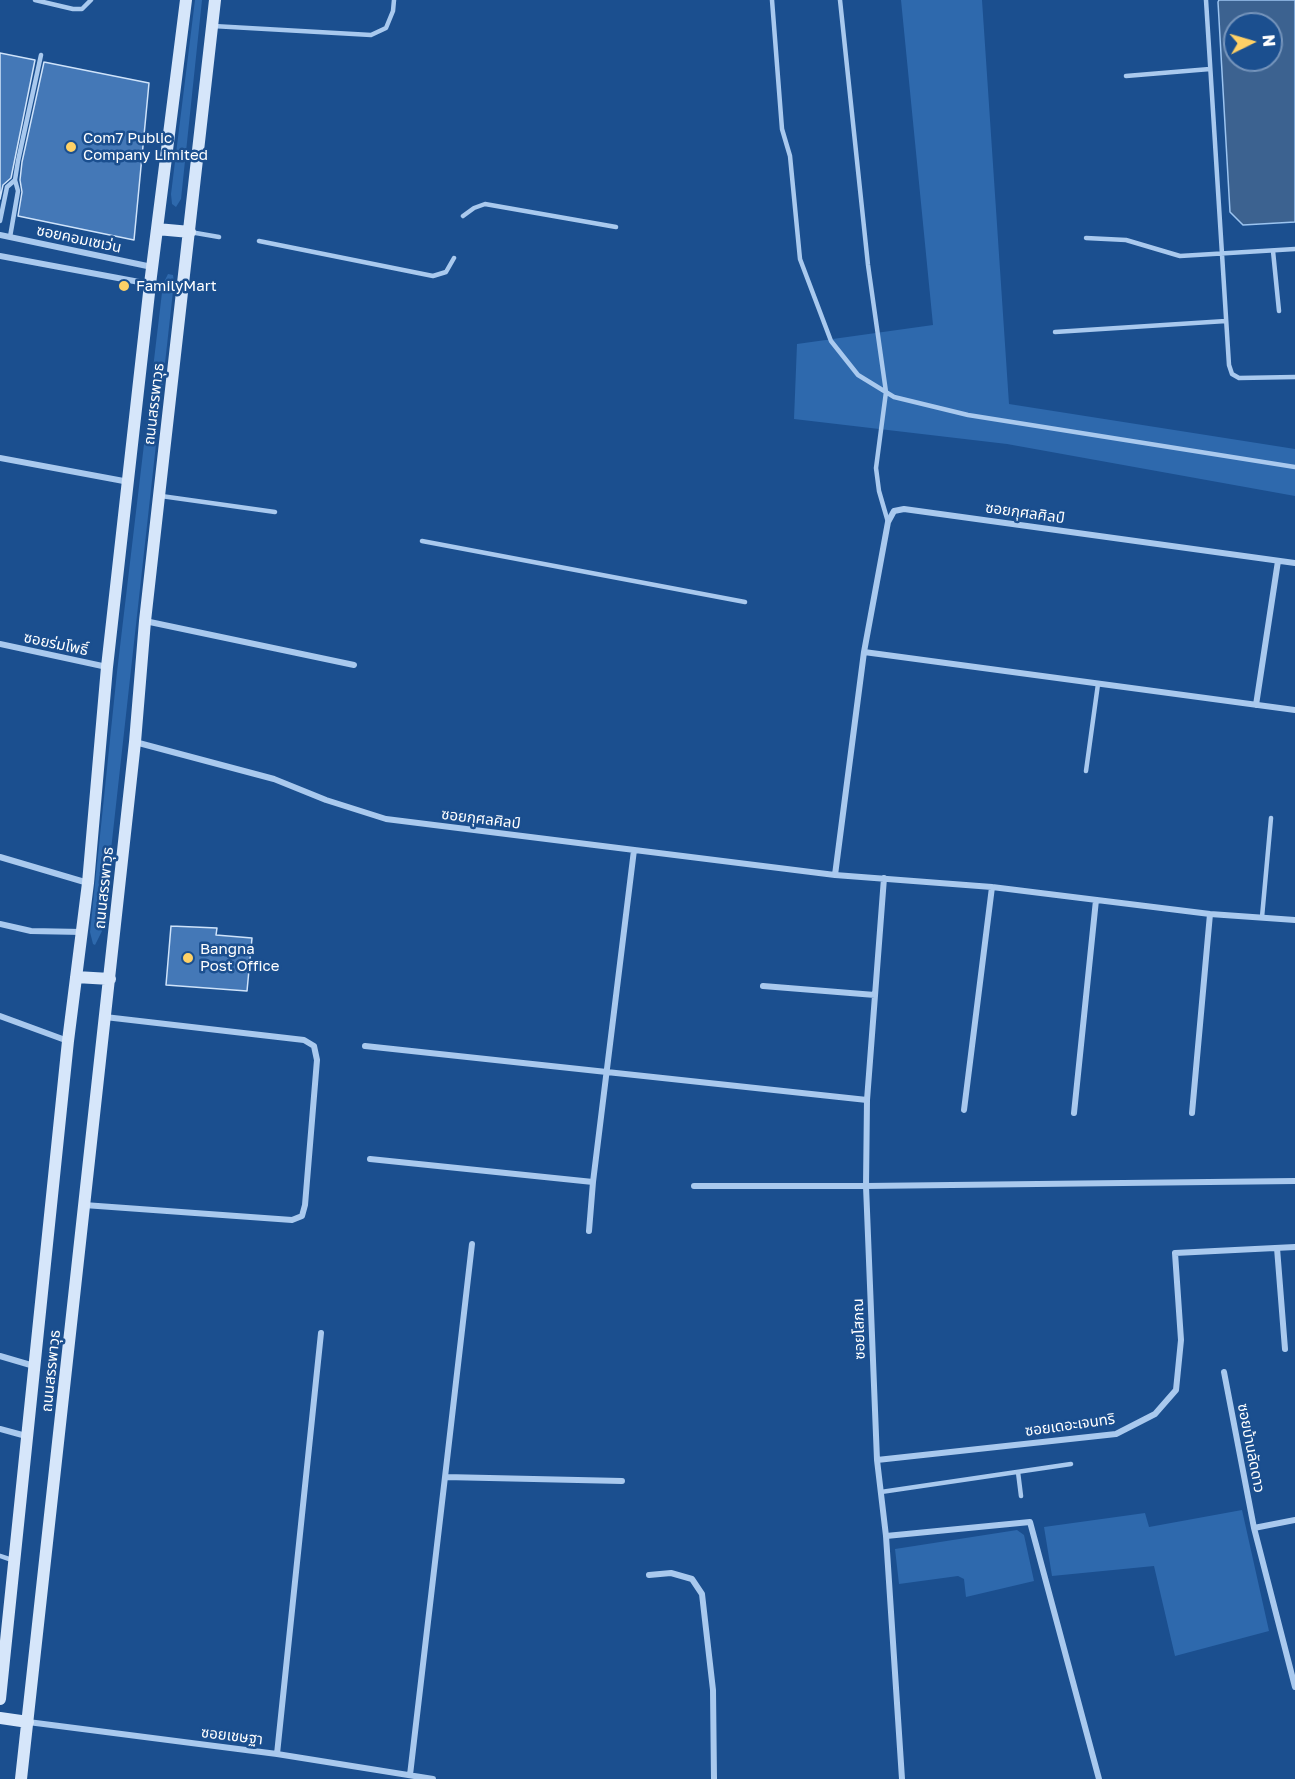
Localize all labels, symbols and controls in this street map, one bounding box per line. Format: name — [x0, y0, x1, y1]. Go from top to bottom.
north arrow — [1223, 12, 1283, 72]
text: N — [1258, 34, 1279, 48]
place label: Com7 Public Company Limited — [83, 129, 208, 164]
marker: Com7 Public Company Limited — [64, 140, 78, 154]
street label: ซอยคอมเซเว่น — [35, 221, 123, 257]
place label: FamilyMart — [136, 277, 217, 295]
marker: FamilyMart — [117, 279, 131, 293]
street label: ถนนสรรพาวุธ — [140, 362, 168, 446]
street label: ซอยกุศลศิลป์ — [984, 499, 1066, 527]
street label: ซอยร่มโพธิ์ — [22, 628, 90, 660]
street label: ซอยกุศลศิลป์ — [440, 805, 522, 833]
street label: ถนนสรรพาวุธ — [91, 846, 117, 930]
place label: Bangna Post Office — [200, 940, 279, 975]
marker: Bangna Post Office — [181, 951, 195, 965]
street label: ซอยโสภณ — [849, 1298, 869, 1360]
street label: ถนนสรรพาวุธ — [38, 1329, 64, 1413]
street label: ซอยบ้านลัดดาว — [1234, 1402, 1268, 1494]
street label: ซอยเดอะเจนทริ — [1024, 1410, 1116, 1440]
street label: ซอยเชษฐา — [200, 1723, 264, 1749]

